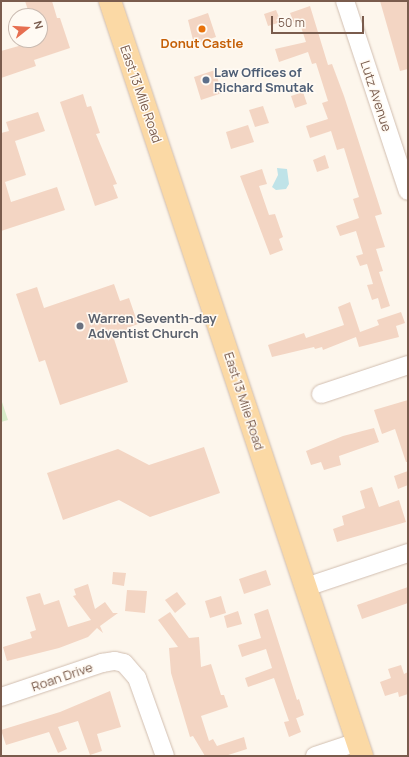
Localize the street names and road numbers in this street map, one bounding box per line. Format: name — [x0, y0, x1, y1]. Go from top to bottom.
street label: East 13 Mile Road — [117, 43, 165, 145]
street label: Lutz Avenue — [357, 59, 395, 133]
street label: East 13 Mile Road — [221, 350, 267, 452]
street label: Roan Drive — [29, 659, 95, 695]

